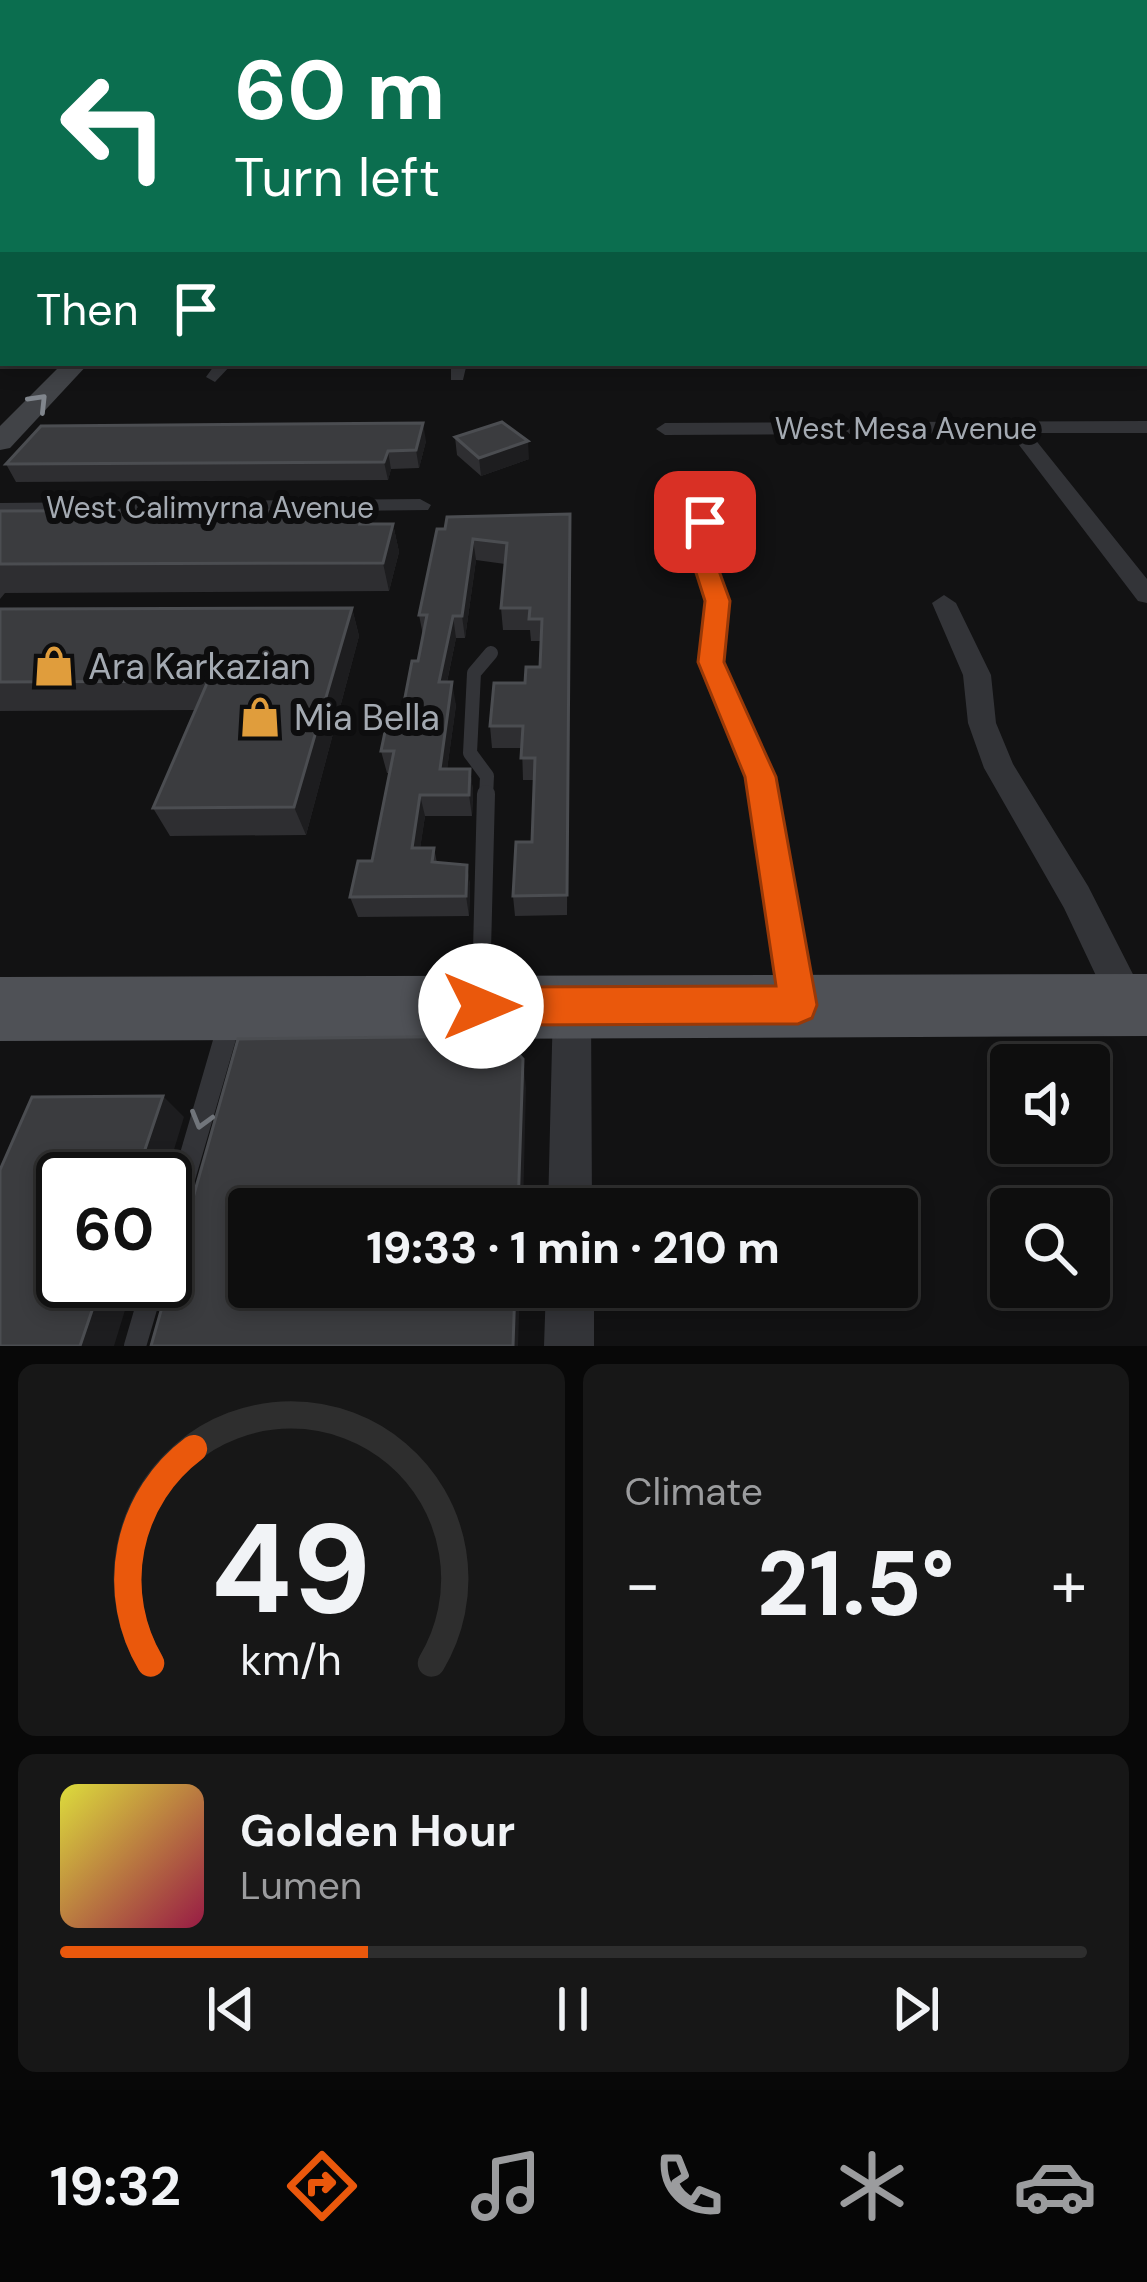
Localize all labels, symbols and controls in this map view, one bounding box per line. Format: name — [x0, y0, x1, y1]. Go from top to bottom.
text: 60 m — [234, 36, 445, 145]
icon: left — [36, 48, 192, 204]
text: Turn left — [234, 142, 440, 213]
icon: arrive — [163, 276, 229, 342]
text: Then — [36, 280, 139, 339]
one-way arrow — [24, 394, 46, 416]
street label: West Mesa Avenue — [775, 409, 1037, 448]
pin — [654, 471, 756, 573]
street label: West Calimyrna Avenue — [46, 488, 374, 527]
icon: arrive — [672, 489, 738, 555]
shop icon: Ara Karkazian — [31, 643, 77, 689]
place label: Ara Karkazian — [88, 643, 310, 690]
shop icon: Mia Bella — [237, 694, 283, 740]
place label: Mia Bella — [294, 694, 440, 741]
position arrow — [418, 943, 544, 1069]
map controls — [990, 1044, 1110, 1308]
button: sound — [990, 1044, 1110, 1164]
one-way arrow — [190, 1109, 215, 1130]
speed limit sign: 60 — [36, 1152, 192, 1308]
button: search — [990, 1188, 1110, 1308]
text: 19:33 · 1 min · 210 m — [366, 1218, 780, 1277]
text: Climate — [625, 1466, 763, 1517]
text: 49 — [211, 1488, 371, 1651]
text: 21.5° — [757, 1526, 954, 1643]
text: − — [625, 1542, 661, 1627]
text: + — [1051, 1542, 1087, 1627]
text: km/h — [241, 1632, 342, 1688]
text: Golden Hour — [240, 1801, 515, 1860]
text: Lumen — [240, 1860, 362, 1911]
icon: previous — [198, 1976, 264, 2042]
icon: pause — [540, 1976, 606, 2042]
icon: next — [883, 1976, 949, 2042]
icon: directions — [280, 2144, 364, 2228]
icon: music — [464, 2144, 548, 2228]
icon: phone — [647, 2144, 731, 2228]
icon: climate — [830, 2144, 914, 2228]
icon: car — [1013, 2144, 1097, 2228]
text: 19:32 — [50, 2151, 181, 2222]

